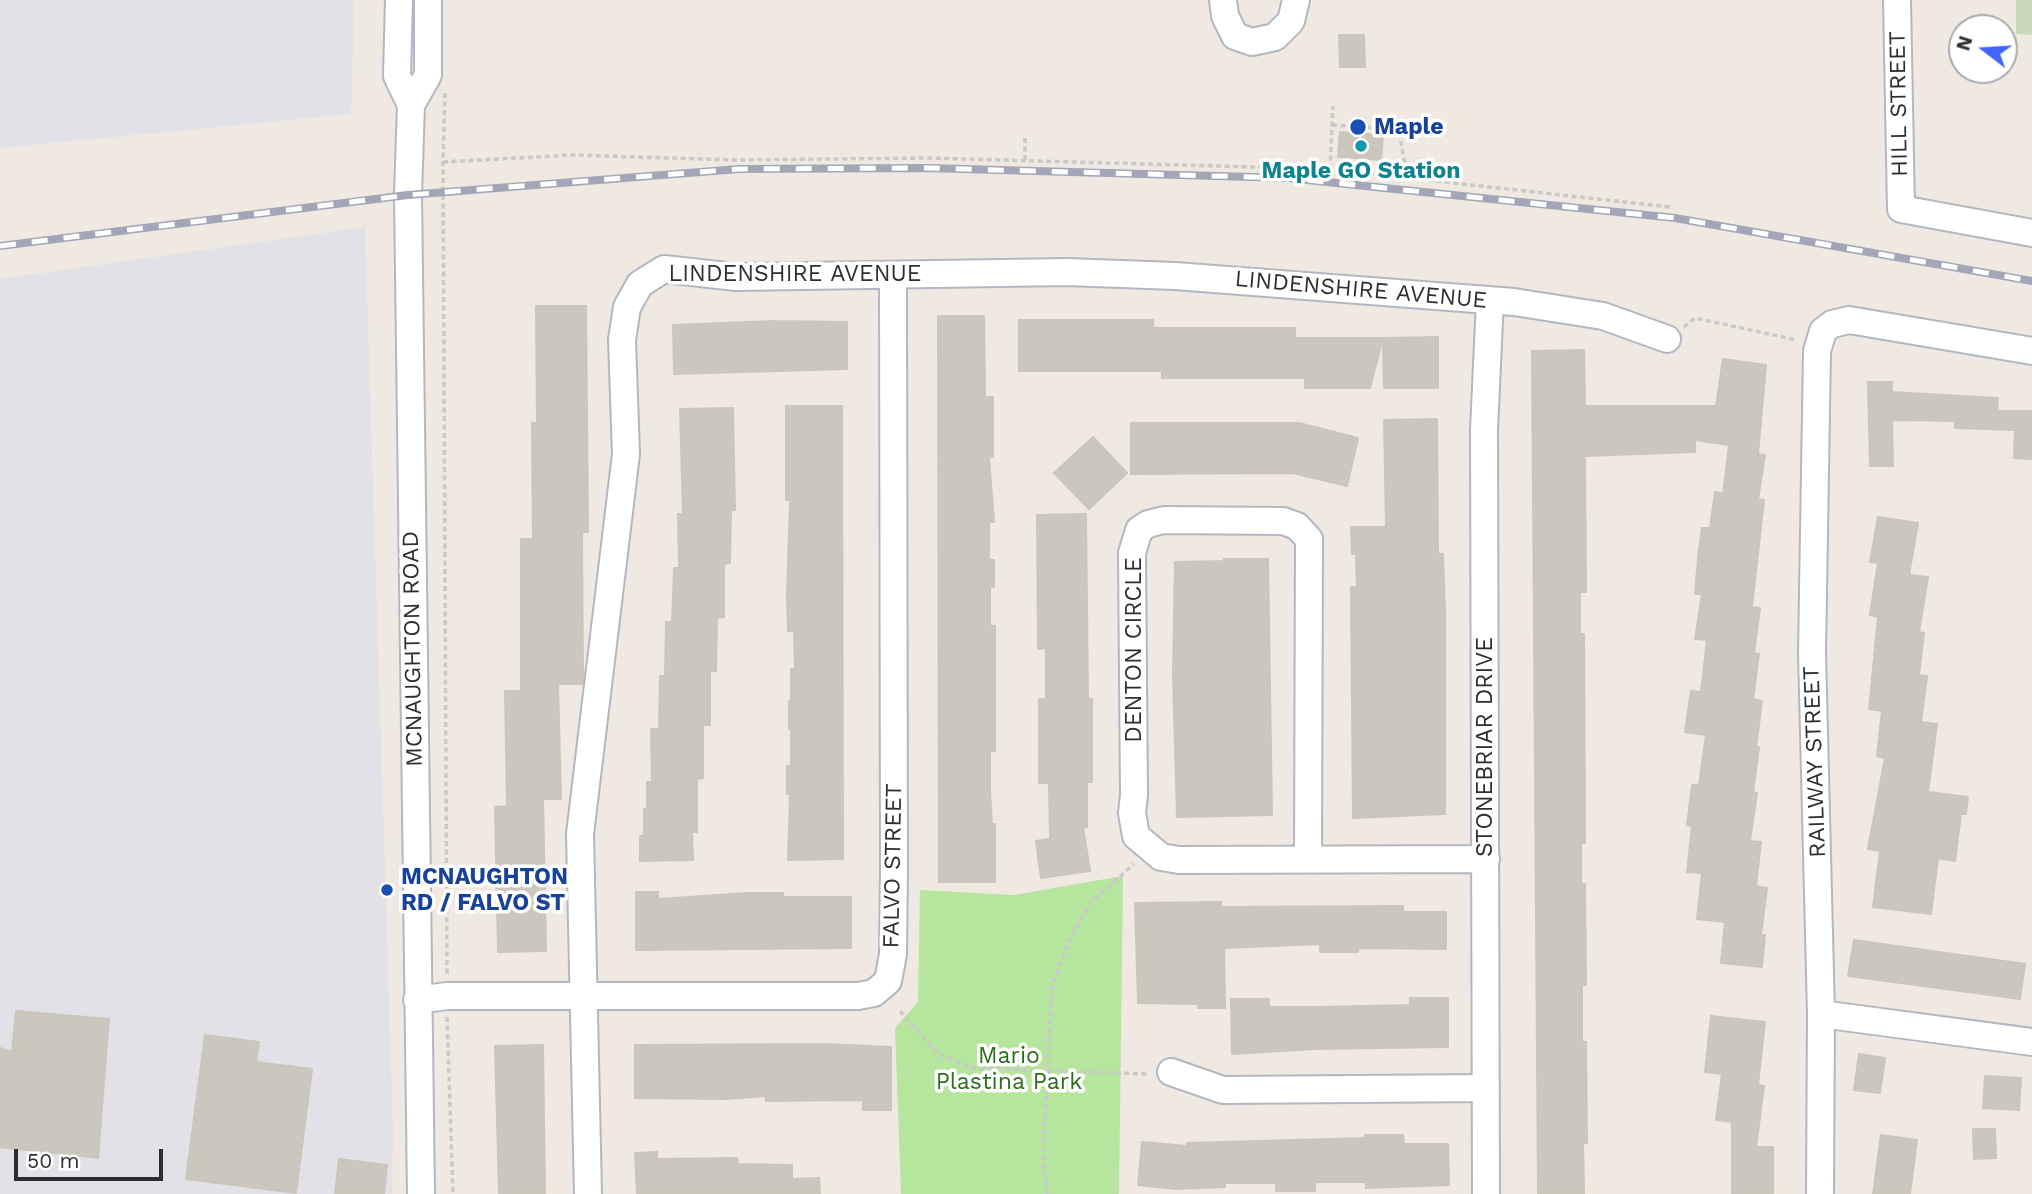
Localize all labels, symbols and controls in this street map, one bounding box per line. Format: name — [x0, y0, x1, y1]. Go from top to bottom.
north arrow — [1948, 14, 2018, 84]
street label: HILL STREET — [1884, 31, 1914, 177]
text: N — [1951, 33, 1977, 53]
place label: Maple — [1374, 113, 1443, 141]
marker: Maple — [1348, 117, 1368, 137]
marker: Maple GO Station — [1353, 138, 1369, 154]
place label: Maple GO Station — [1262, 157, 1460, 185]
street label: LINDENSHIRE AVENUE — [668, 260, 922, 288]
street label: LINDENSHIRE AVENUE — [1234, 265, 1488, 315]
street label: MCNAUGHTON ROAD — [397, 531, 429, 767]
street label: DENTON CIRCLE — [1120, 557, 1148, 743]
street label: STONEBRIAR DRIVE — [1471, 637, 1499, 857]
street label: RAILWAY STREET — [1798, 666, 1832, 858]
street label: FALVO STREET — [878, 783, 908, 949]
place label: MCNAUGHTON RD / FALVO ST — [401, 863, 568, 917]
marker: MCNAUGHTON RD / FALVO ST — [379, 882, 395, 898]
park label: Mario Plastina Park — [936, 1042, 1082, 1096]
scale bar — [18, 1134, 166, 1178]
text: 50 m — [27, 1148, 79, 1173]

